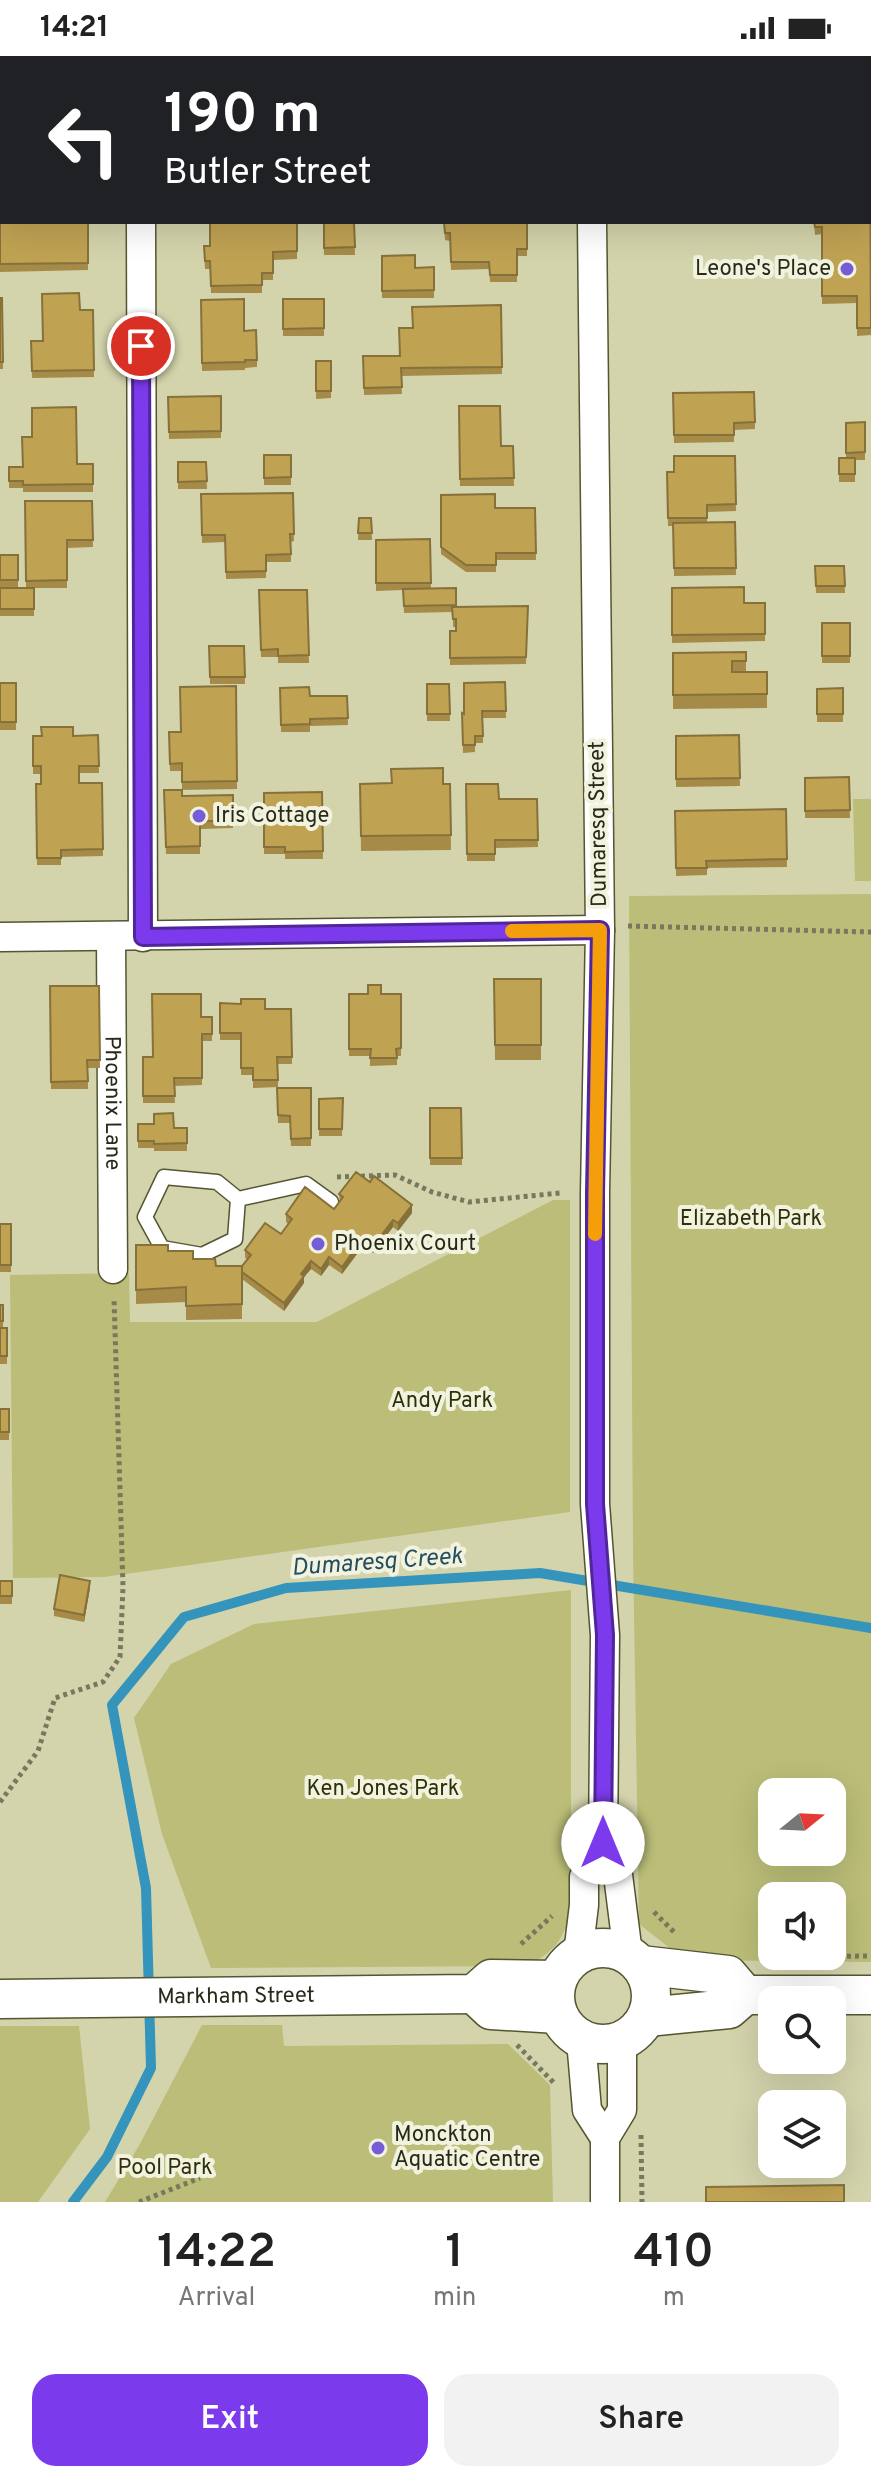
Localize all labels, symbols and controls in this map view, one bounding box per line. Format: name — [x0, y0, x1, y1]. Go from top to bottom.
text: 14:21 — [40, 10, 109, 47]
text: 190 m — [164, 82, 321, 152]
icon: left — [32, 88, 136, 192]
text: Butler Street — [164, 151, 372, 197]
place label: Leone's Place — [695, 256, 831, 283]
marker: Leone's Place — [838, 260, 856, 278]
pin — [107, 312, 175, 380]
icon: arrive — [119, 324, 163, 368]
street label: Dumaresq Street — [584, 741, 614, 907]
place label: Iris Cottage — [215, 803, 329, 830]
marker: Iris Cottage — [190, 807, 208, 825]
street label: Phoenix Lane — [98, 1036, 126, 1170]
park label: Elizabeth Park — [680, 1206, 822, 1233]
place label: Phoenix Court — [334, 1231, 476, 1258]
marker: Phoenix Court — [309, 1235, 327, 1253]
park label: Andy Park — [391, 1388, 493, 1415]
water label: Dumaresq Creek — [291, 1542, 464, 1584]
park label: Ken Jones Park — [307, 1776, 460, 1803]
north arrow — [758, 1778, 846, 1866]
map controls — [758, 1778, 846, 2178]
position arrow — [561, 1801, 645, 1885]
button: sound — [758, 1882, 846, 1970]
street label: Markham Street — [157, 1982, 315, 2011]
button: search — [758, 1986, 846, 2074]
button: layers — [758, 2090, 846, 2178]
place label: Monckton Aquatic Centre — [394, 2122, 540, 2174]
marker: Monckton Aquatic Centre — [369, 2139, 387, 2157]
park label: Pool Park — [117, 2155, 213, 2182]
text: 14:22 — [157, 2224, 276, 2284]
text: 1 — [445, 2224, 464, 2284]
text: 410 — [633, 2224, 714, 2284]
text: Arrival — [178, 2282, 255, 2315]
text: min — [433, 2282, 476, 2315]
text: m — [663, 2282, 685, 2315]
button: Exit — [32, 2374, 428, 2466]
button: Share — [444, 2374, 839, 2466]

